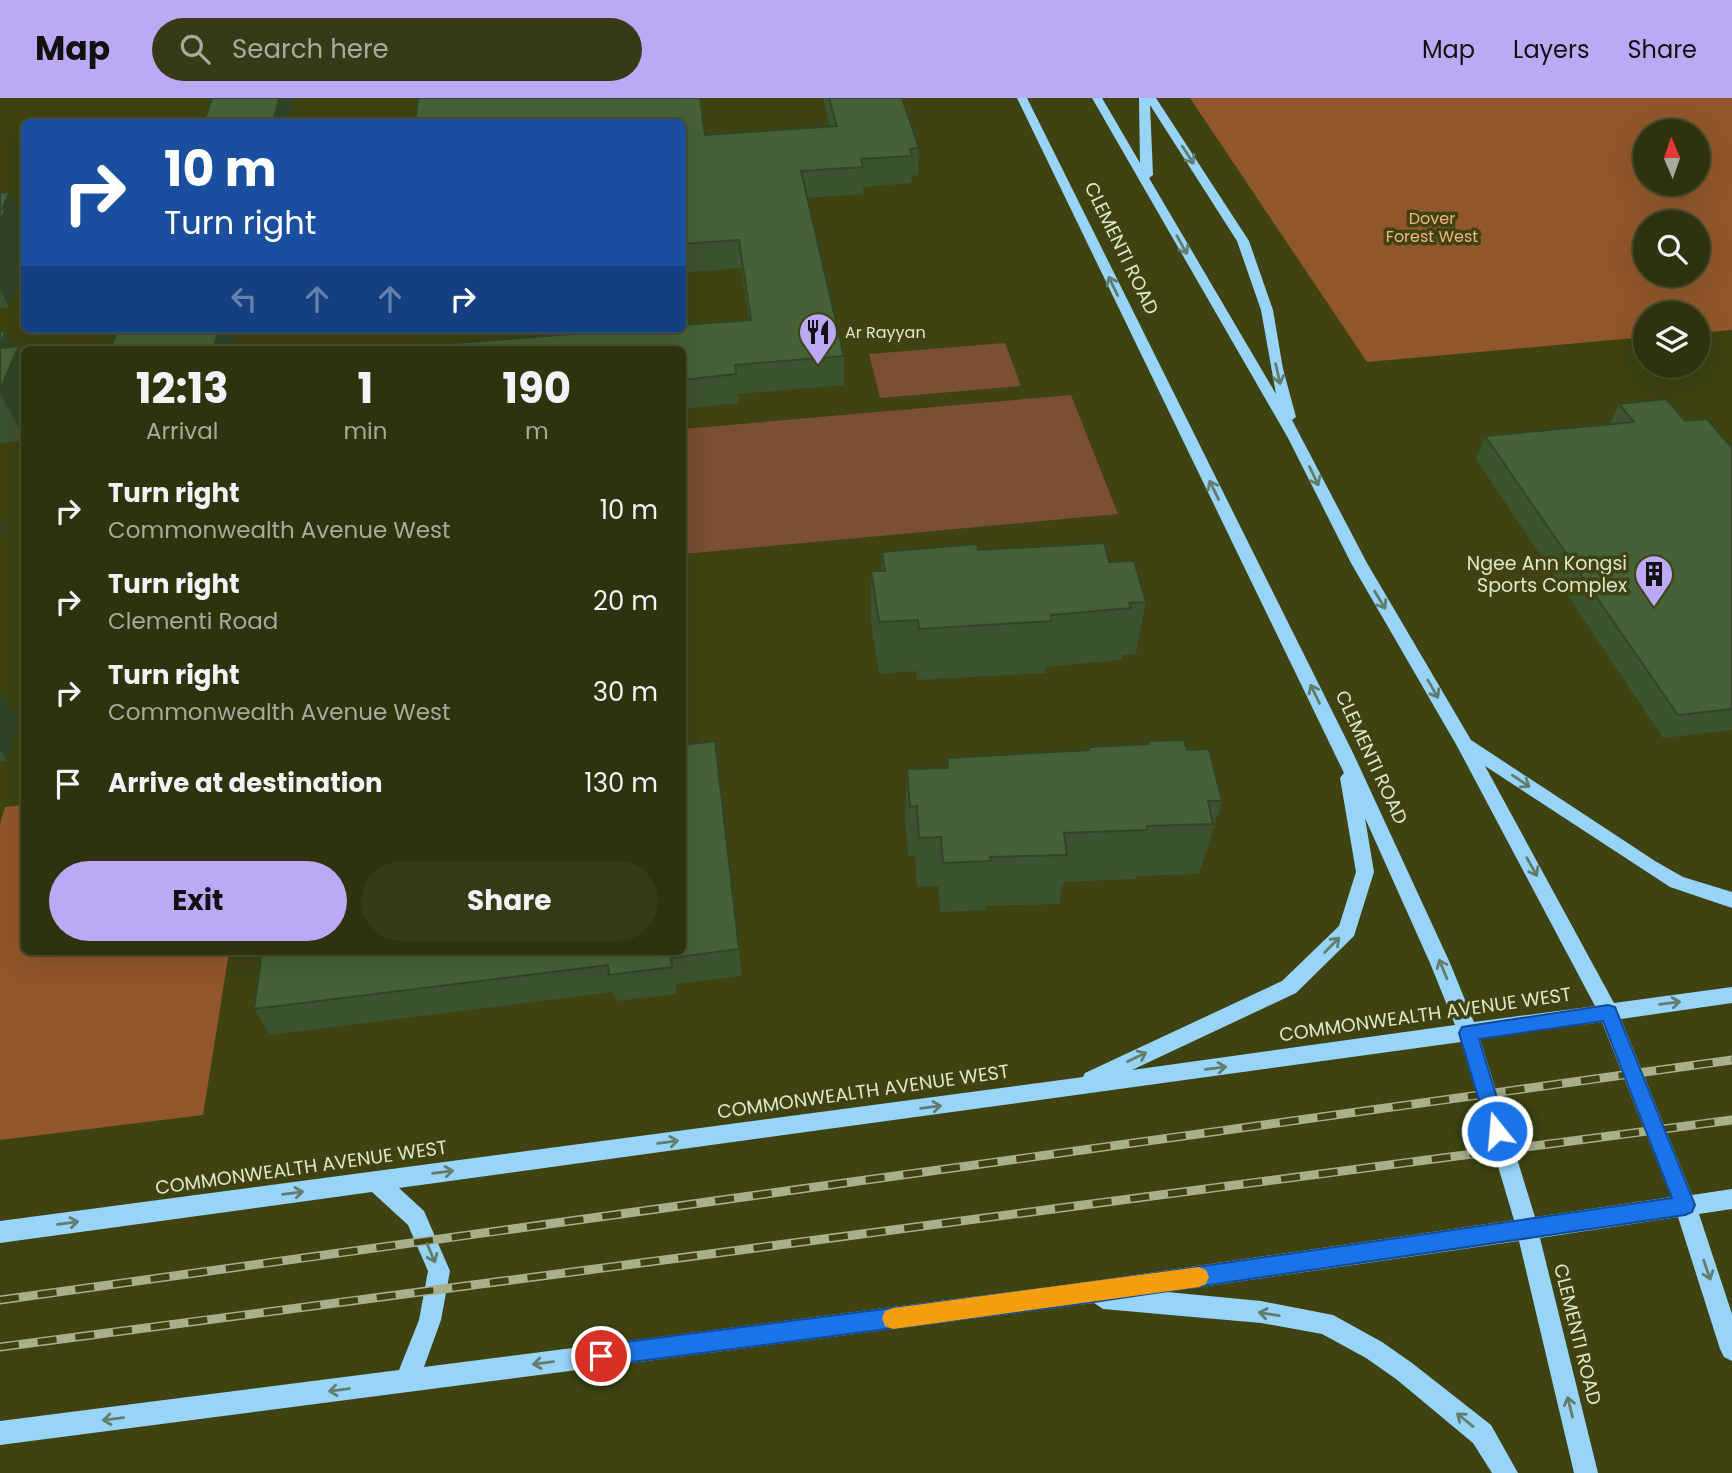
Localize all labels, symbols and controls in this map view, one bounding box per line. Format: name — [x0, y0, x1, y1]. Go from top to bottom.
search box — [152, 18, 642, 81]
text: Map — [35, 25, 110, 72]
icon: search — [176, 30, 214, 68]
text: Search here — [232, 31, 389, 67]
text: Map — [1422, 33, 1475, 66]
text: Layers — [1513, 33, 1589, 66]
text: Share — [1627, 33, 1697, 66]
north arrow — [1633, 119, 1710, 196]
map controls — [1633, 119, 1710, 378]
text: 10 m — [164, 135, 277, 203]
one-way arrow — [1181, 145, 1195, 164]
icon: right — [49, 147, 140, 238]
street label: CLEMENTI ROAD — [1078, 177, 1165, 319]
text: Turn right — [164, 200, 316, 245]
park label: Dover Forest West — [1386, 207, 1478, 248]
button: search — [1633, 210, 1710, 287]
one-way arrow — [1176, 234, 1189, 255]
one-way arrow — [1106, 276, 1119, 297]
icon: left — [225, 280, 263, 318]
icon: ahead — [298, 280, 336, 318]
icon: ahead — [371, 280, 409, 318]
icon: right — [444, 280, 482, 318]
button: layers — [1633, 301, 1710, 378]
restaurant icon: Ar Rayyan — [797, 311, 839, 366]
place label: Ar Rayyan — [845, 321, 926, 344]
text: 12:13 — [136, 359, 229, 418]
text: 1 — [358, 359, 373, 418]
text: 190 — [502, 359, 571, 418]
one-way arrow — [1272, 362, 1286, 385]
text: Arrival — [146, 415, 218, 447]
text: min — [343, 415, 387, 447]
text: m — [525, 415, 549, 447]
one-way arrow — [1307, 465, 1321, 486]
text: Turn right — [108, 475, 240, 511]
one-way arrow — [1206, 480, 1220, 501]
icon: right — [49, 492, 87, 530]
text: 10 m — [600, 492, 658, 528]
text: Commonwealth Avenue West — [108, 514, 450, 546]
place label: Ngee Ann Kongsi Sports Complex — [1467, 550, 1627, 599]
building icon: Ngee Ann Kongsi Sports Complex — [1633, 553, 1675, 608]
text: Turn right — [108, 566, 240, 602]
icon: right — [49, 583, 87, 621]
text: 20 m — [593, 583, 658, 619]
one-way arrow — [1373, 589, 1387, 609]
text: Clementi Road — [108, 605, 278, 637]
text: Turn right — [108, 657, 240, 693]
icon: right — [49, 674, 87, 712]
text: 30 m — [593, 674, 658, 710]
one-way arrow — [1426, 679, 1440, 699]
one-way arrow — [1308, 684, 1321, 705]
street label: CLEMENTI ROAD — [1329, 686, 1414, 829]
text: Commonwealth Avenue West — [108, 696, 450, 728]
icon: arrive — [49, 765, 87, 803]
text: Arrive at destination — [108, 765, 383, 801]
text: 130 m — [584, 765, 658, 801]
one-way arrow — [1510, 774, 1530, 788]
one-way arrow — [1526, 856, 1539, 877]
button: Exit — [49, 861, 347, 941]
button: Share — [361, 861, 658, 941]
one-way arrow — [1323, 936, 1340, 953]
one-way arrow — [1436, 959, 1449, 981]
street label: COMMONWEALTH AVENUE WEST — [1277, 981, 1573, 1048]
one-way arrow — [1658, 997, 1681, 1010]
one-way arrow — [1126, 1050, 1147, 1063]
street label: COMMONWEALTH AVENUE WEST — [715, 1058, 1011, 1125]
one-way arrow — [1204, 1061, 1227, 1074]
position arrow — [1460, 1094, 1534, 1168]
one-way arrow — [919, 1100, 942, 1113]
street label: COMMONWEALTH AVENUE WEST — [153, 1134, 449, 1201]
one-way arrow — [656, 1136, 679, 1149]
one-way arrow — [431, 1166, 454, 1179]
one-way arrow — [281, 1186, 304, 1199]
one-way arrow — [56, 1216, 79, 1229]
one-way arrow — [425, 1241, 438, 1263]
one-way arrow — [1701, 1259, 1714, 1281]
street label: CLEMENTI ROAD — [1547, 1261, 1608, 1408]
one-way arrow — [1258, 1307, 1281, 1320]
pin — [571, 1326, 631, 1386]
icon: arrive — [582, 1337, 620, 1375]
one-way arrow — [532, 1357, 555, 1370]
one-way arrow — [328, 1383, 351, 1396]
one-way arrow — [1563, 1396, 1576, 1419]
one-way arrow — [103, 1412, 125, 1425]
one-way arrow — [1456, 1412, 1474, 1428]

